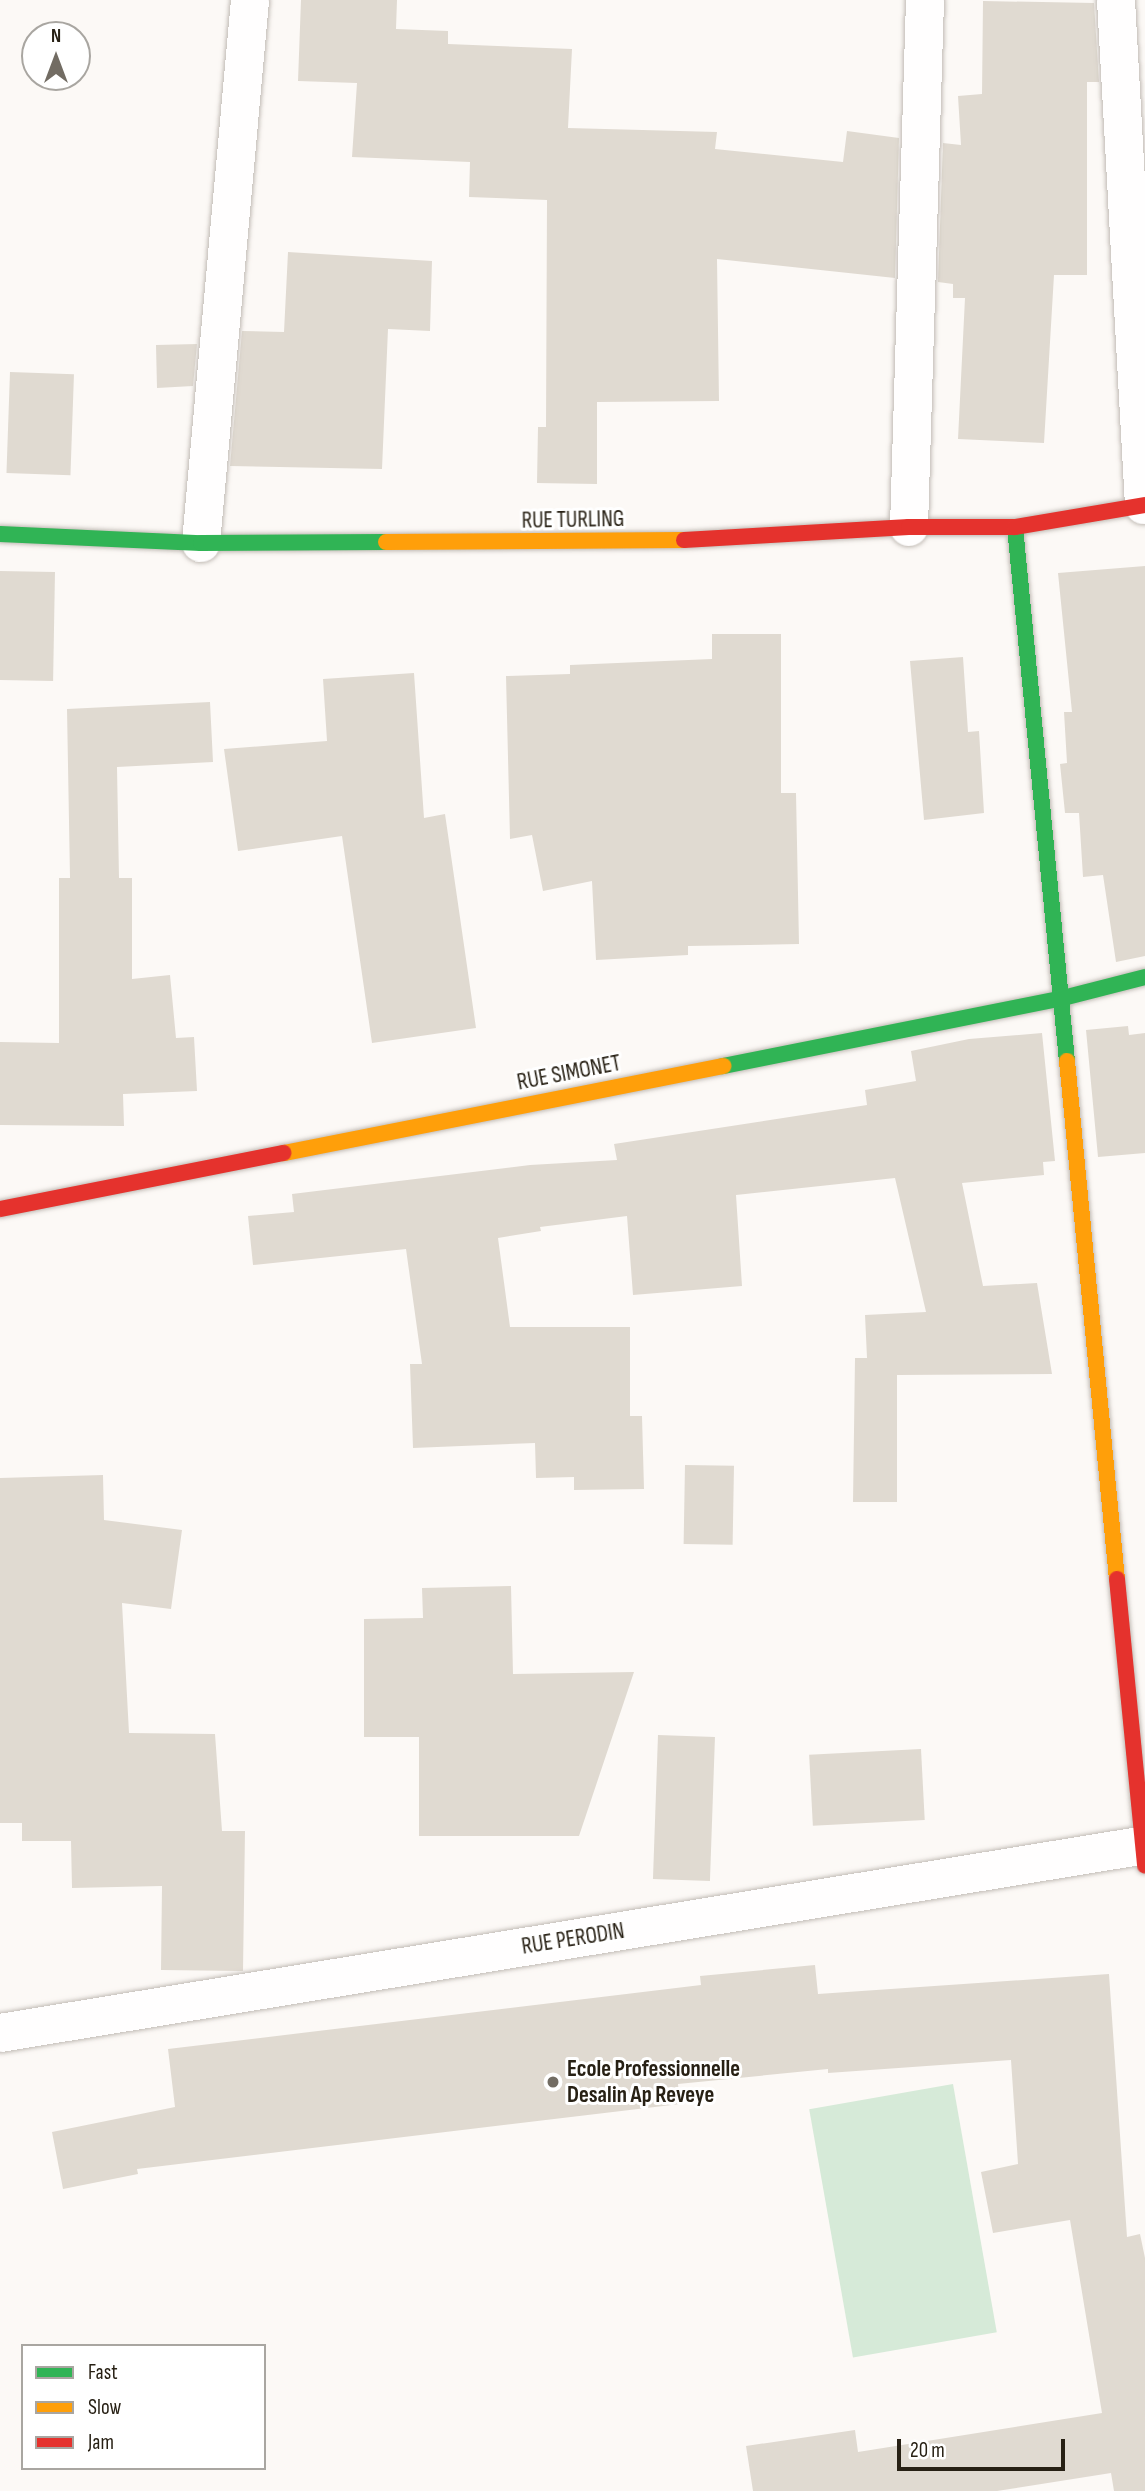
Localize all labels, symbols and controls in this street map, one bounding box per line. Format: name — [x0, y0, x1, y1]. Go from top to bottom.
north arrow — [21, 21, 91, 91]
text: N — [51, 25, 61, 48]
street label: RUE TURLING — [521, 505, 625, 535]
street label: RUE SIMONET — [515, 1049, 623, 1097]
street label: RUE PERODIN — [520, 1917, 626, 1961]
place label: Ecole Professionnelle Desalin Ap Reveye — [567, 2055, 740, 2109]
marker: Ecole Professionnelle Desalin Ap Reveye — [545, 2074, 561, 2090]
legend — [21, 2344, 266, 2470]
text: Fast — [88, 2360, 118, 2385]
text: Slow — [88, 2395, 121, 2420]
scale bar — [900, 2424, 1068, 2468]
text: Jam — [88, 2430, 114, 2455]
text: 20 m — [910, 2438, 945, 2463]

